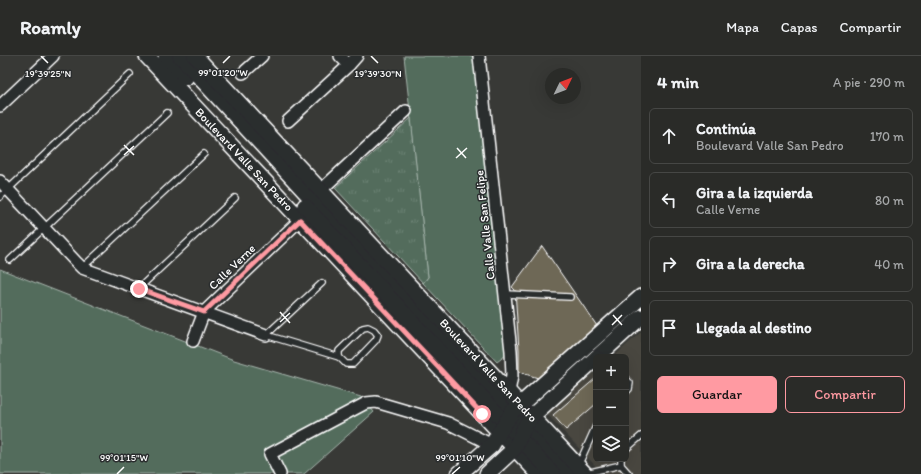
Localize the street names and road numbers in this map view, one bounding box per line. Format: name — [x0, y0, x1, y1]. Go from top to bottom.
street label: Boulevard Valle San Pedro — [192, 105, 296, 214]
street label: Calle Valle San Felipe — [472, 169, 498, 280]
street label: Calle Verne — [206, 241, 258, 293]
street label: Boulevard Valle San Pedro — [437, 316, 540, 425]

